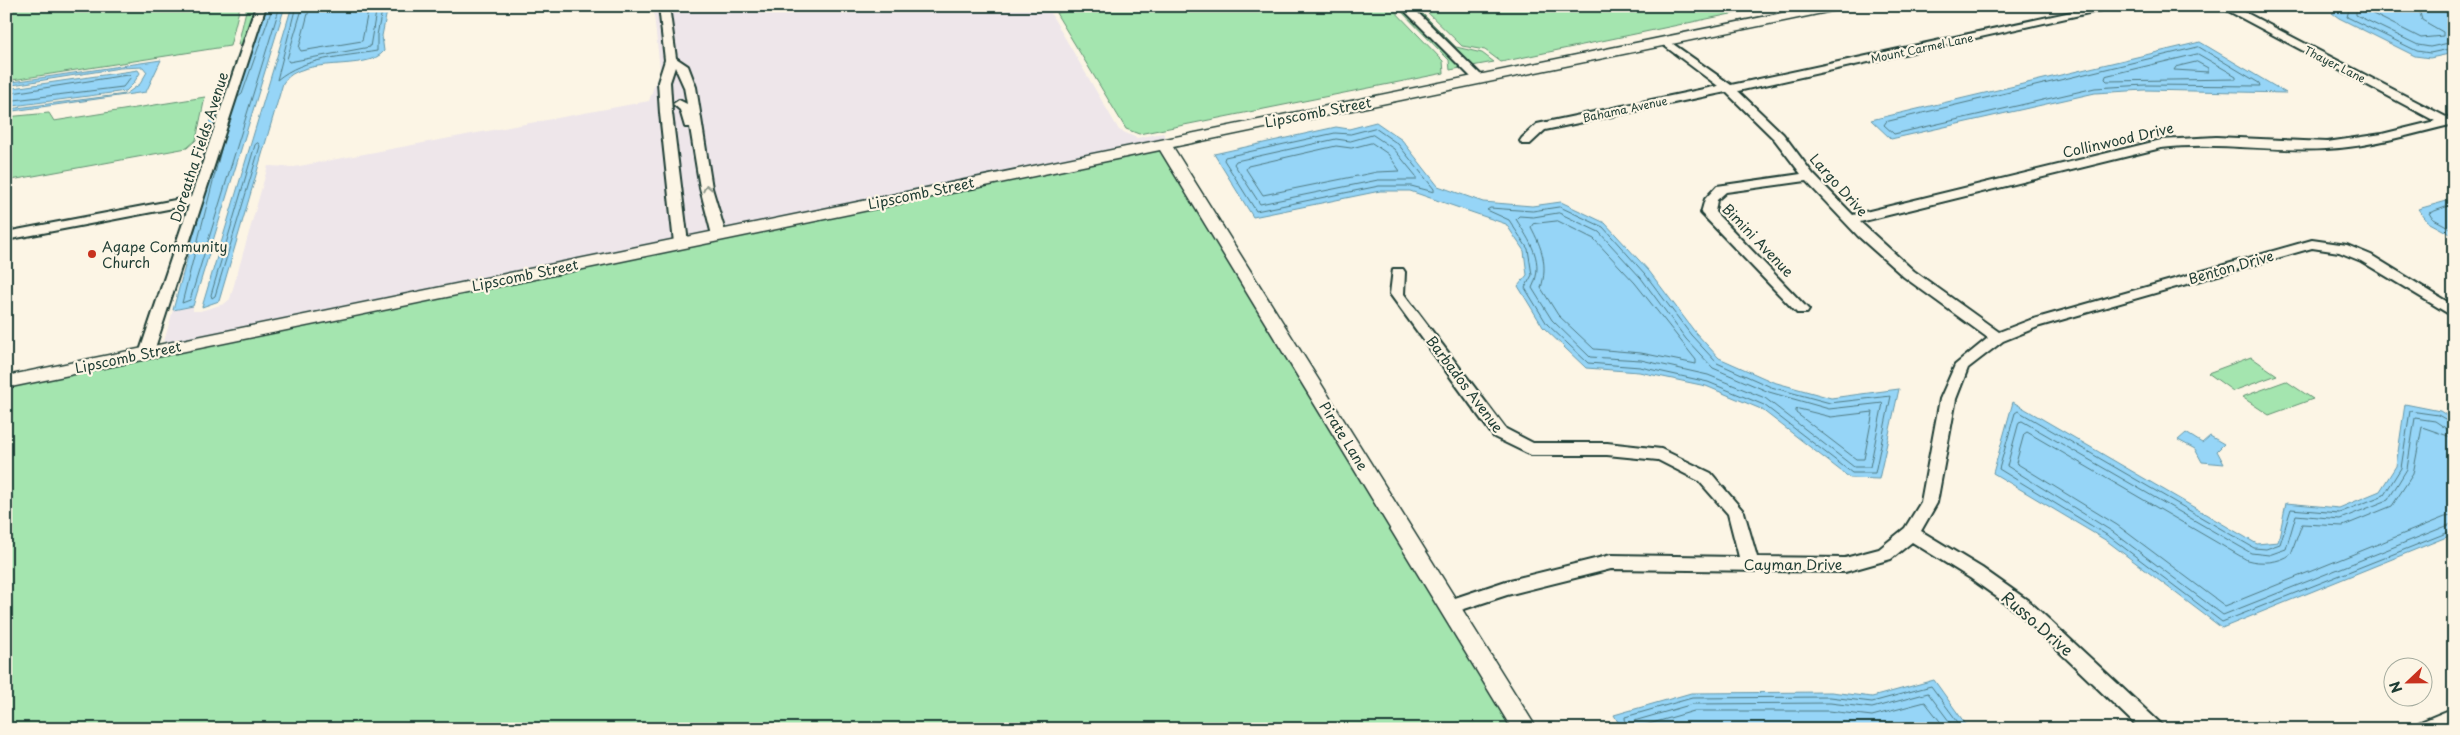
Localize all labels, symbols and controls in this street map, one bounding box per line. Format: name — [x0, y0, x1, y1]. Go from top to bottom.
street label: Mount Carmel Lane — [1869, 29, 1975, 67]
street label: Thayer Lane — [2301, 41, 2369, 87]
street label: Doreatha Fields Avenue — [165, 69, 233, 225]
street label: Lipscomb Street — [1263, 91, 1374, 133]
street label: Bahama Avenue — [1581, 92, 1669, 126]
street label: Collinwood Drive — [2061, 117, 2175, 163]
street label: Largo Drive — [1805, 149, 1873, 221]
street label: Lipscomb Street — [866, 171, 977, 215]
one-way arrow — [702, 183, 712, 192]
street label: Bimini Avenue — [1718, 199, 1799, 282]
place label: Agape Community Church — [102, 236, 227, 273]
street label: Benton Drive — [2186, 245, 2276, 289]
marker: Agape Community Church — [86, 248, 98, 260]
street label: Lipscomb Street — [470, 253, 581, 297]
street label: Barbados Avenue — [1422, 331, 1509, 437]
street label: Lipscomb Street — [73, 335, 184, 379]
street label: Pirate Lane — [1314, 397, 1374, 475]
street label: Cayman Drive — [1744, 554, 1842, 575]
street label: Russo Drive — [1997, 585, 2079, 661]
north arrow — [2382, 658, 2432, 708]
text: N — [2384, 678, 2407, 696]

